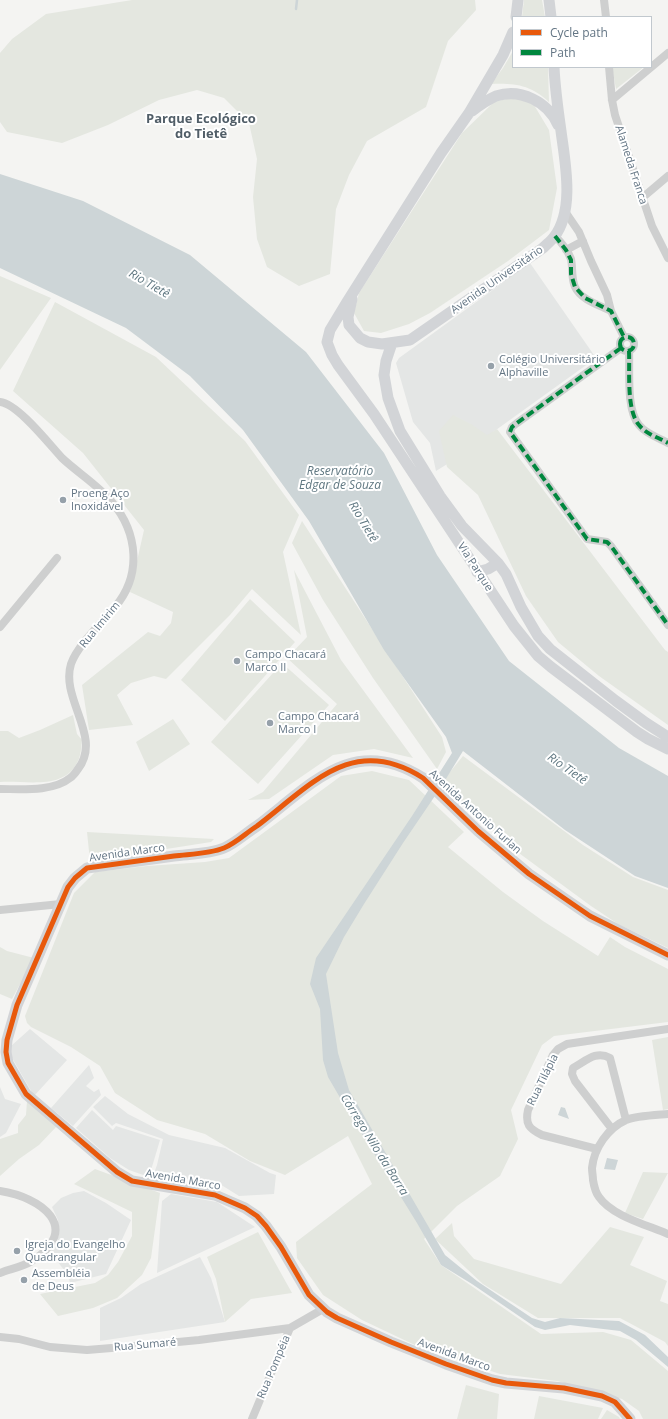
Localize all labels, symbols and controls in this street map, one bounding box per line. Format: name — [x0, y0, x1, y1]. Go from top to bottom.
legend — [512, 16, 652, 68]
text: Cycle path — [550, 24, 608, 41]
text: Path — [550, 44, 576, 61]
district label: Parque Ecológico do Tietê — [146, 111, 256, 142]
street label: Alameda Franca — [612, 124, 650, 206]
street label: Avenida Universitário — [448, 243, 546, 317]
water label: Rio Tietê — [126, 267, 172, 301]
place label: Colégio Universitário Alphaville — [499, 353, 605, 379]
marker: Colégio Universitário Alphaville — [486, 361, 496, 371]
water label: Reservatório Edgar de Souza — [299, 465, 381, 493]
place label: Proeng Aço Inoxidável — [71, 487, 129, 513]
marker: Proeng Aço Inoxidável — [58, 495, 68, 505]
water label: Rio Tietê — [345, 499, 381, 545]
street label: Via Parque — [454, 540, 496, 594]
street label: Rua Imirim — [77, 599, 123, 651]
place label: Campo Chacará Marco II — [245, 648, 326, 674]
marker: Campo Chacará Marco II — [232, 656, 242, 666]
place label: Campo Chacará Marco I — [278, 710, 359, 736]
marker: Campo Chacará Marco I — [265, 718, 275, 728]
water label: Rio Tietê — [545, 750, 589, 788]
street label: Avenida Antonio Furlan — [426, 767, 524, 857]
street label: Avenida Marco — [88, 841, 166, 865]
street label: Rua Tilápia — [525, 1052, 561, 1108]
water label: Córrego Nilo da Barra — [337, 1092, 411, 1198]
street label: Avenida Marco — [144, 1167, 222, 1193]
place label: Igreja do Evangelho Quadrangular — [25, 1238, 125, 1264]
marker: Igreja do Evangelho Quadrangular — [12, 1246, 22, 1256]
place label: Assembléia de Deus — [32, 1267, 90, 1293]
marker: Assembléia de Deus — [19, 1275, 29, 1285]
street label: Rua Pompéia — [255, 1333, 293, 1401]
street label: Rua Sumaré — [113, 1336, 177, 1354]
street label: Avenida Marco — [416, 1336, 492, 1374]

